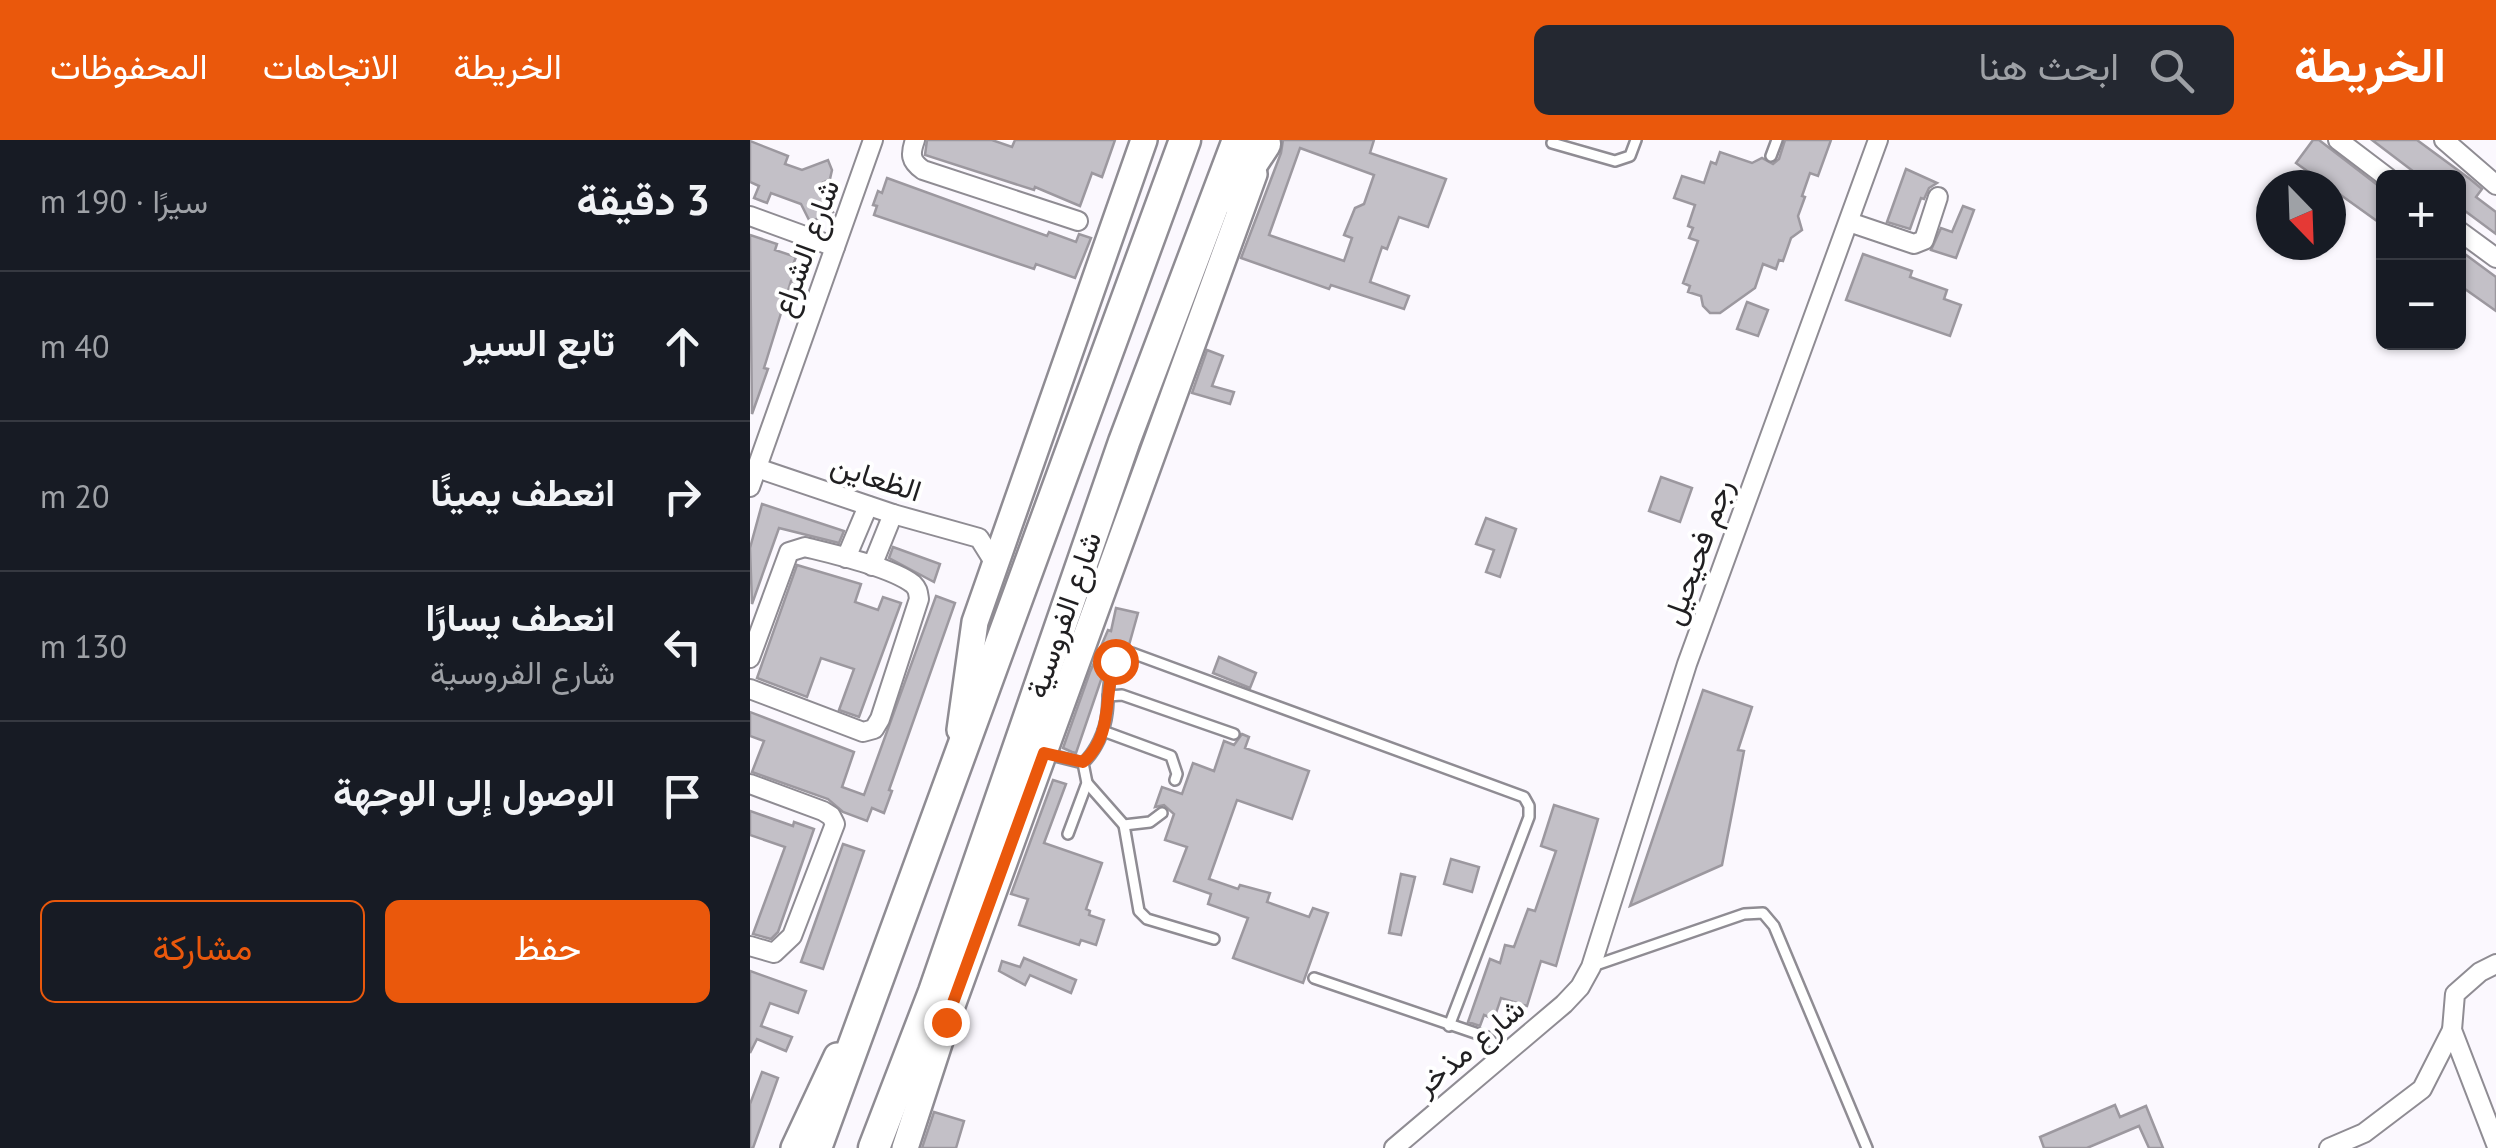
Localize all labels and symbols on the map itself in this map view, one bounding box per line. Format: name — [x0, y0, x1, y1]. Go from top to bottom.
north arrow — [2256, 170, 2346, 260]
street label: شارع الشراع — [762, 174, 849, 322]
street label: الظعاين — [826, 444, 927, 509]
street label: رجم فحيحيل — [1652, 473, 1742, 630]
street label: شارع الفروسية — [1016, 526, 1111, 704]
route start — [1093, 639, 1139, 685]
street label: شارع مذخر — [1405, 988, 1533, 1105]
route end — [924, 1000, 970, 1046]

